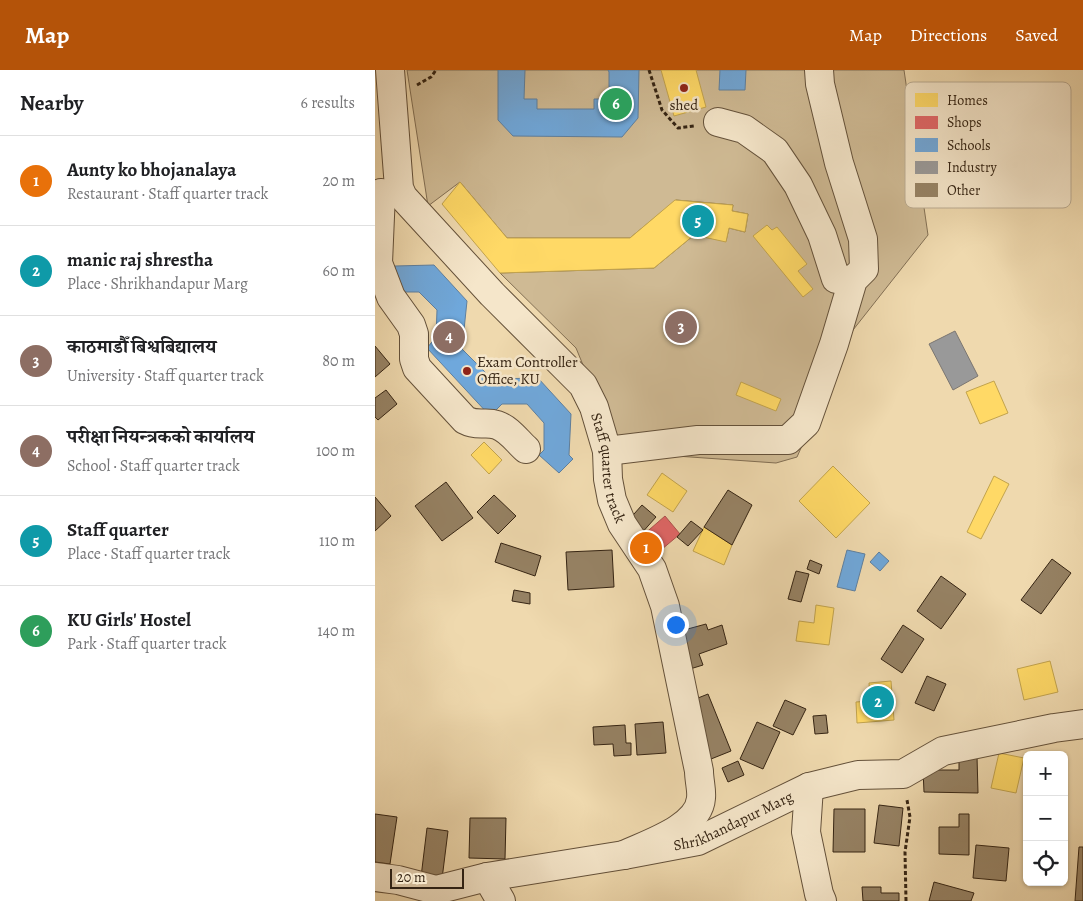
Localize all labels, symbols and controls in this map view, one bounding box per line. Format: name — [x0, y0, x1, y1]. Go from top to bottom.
text: Map — [25, 19, 69, 51]
text: Map — [849, 23, 882, 47]
text: Directions — [910, 23, 987, 47]
text: Saved — [1015, 23, 1058, 47]
marker: shed — [678, 82, 690, 94]
legend — [905, 82, 1071, 208]
pin: 6 — [600, 85, 632, 123]
text: Nearby — [20, 89, 83, 117]
text: Homes — [947, 91, 988, 110]
text: 6 results — [301, 92, 355, 114]
place label: shed — [670, 95, 699, 115]
text: Shops — [947, 113, 982, 132]
text: Schools — [947, 136, 991, 155]
text: Aunty ko bhojanalaya — [67, 157, 236, 183]
text: Industry — [947, 158, 997, 177]
text: 1 — [33, 170, 39, 192]
text: 20 m — [322, 170, 355, 192]
text: Other — [947, 181, 981, 200]
text: Restaurant · Staff quarter track — [67, 183, 268, 205]
pin: 5 — [682, 202, 714, 240]
text: manic raj shrestha — [67, 247, 213, 273]
text: 2 — [32, 260, 40, 282]
text: 60 m — [323, 260, 355, 282]
text: Place · Shrikhandapur Marg — [67, 273, 248, 295]
pin: 3 — [665, 308, 697, 346]
pin: 4 — [433, 318, 465, 356]
text: काठमाडौँ बिश्वबिद्यालय — [67, 334, 216, 360]
text: 3 — [33, 350, 39, 372]
text: 80 m — [322, 350, 355, 372]
place label: Exam Controller Office, KU — [477, 352, 578, 389]
text: University · Staff quarter track — [67, 365, 264, 387]
marker: Exam Controller Office, KU — [461, 365, 473, 377]
street label: Staff quarter track — [586, 410, 631, 526]
text: परीक्षा नियन्त्रकको कार्यालय — [67, 424, 254, 450]
text: 4 — [32, 440, 40, 462]
text: 100 m — [316, 440, 355, 462]
text: School · Staff quarter track — [67, 455, 240, 477]
text: Staff quarter — [67, 517, 169, 543]
pin: 1 — [630, 529, 662, 567]
text: 5 — [33, 530, 39, 552]
text: 110 m — [319, 530, 355, 552]
text: Place · Staff quarter track — [67, 543, 231, 565]
text: KU Girls' Hostel — [67, 607, 191, 633]
your location — [663, 612, 689, 638]
text: 6 — [32, 620, 40, 642]
text: 140 m — [317, 620, 355, 642]
text: Park · Staff quarter track — [67, 633, 227, 655]
pin: 2 — [862, 683, 894, 721]
map controls — [1023, 751, 1068, 886]
button: + — [1023, 751, 1068, 796]
street label: Shrikhandapur Marg — [672, 786, 797, 855]
button: − — [1023, 796, 1068, 841]
button: locate — [1023, 841, 1068, 886]
scale bar — [390, 866, 464, 889]
text: 20 m — [397, 868, 426, 887]

